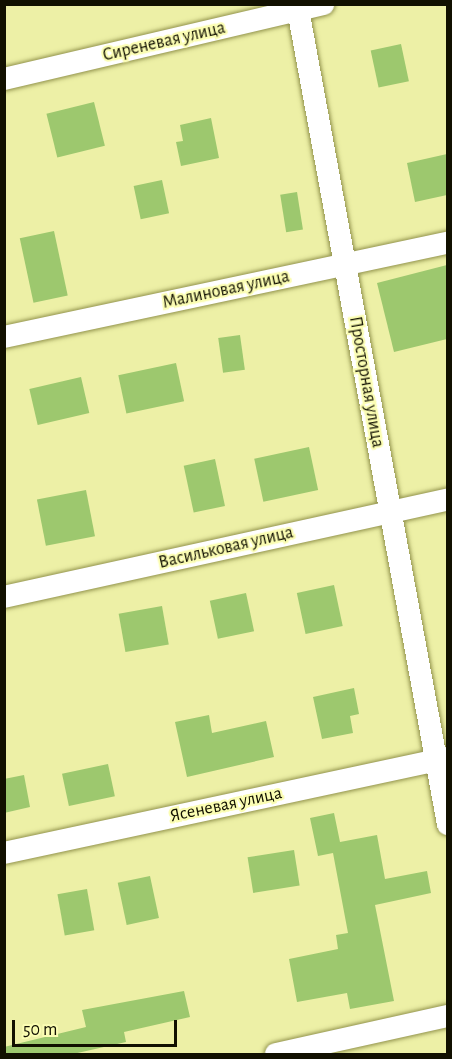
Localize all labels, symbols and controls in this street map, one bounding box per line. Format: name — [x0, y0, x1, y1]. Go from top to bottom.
street label: Сиреневая улица — [101, 17, 227, 67]
street label: Малиновая улица — [161, 266, 291, 314]
street label: Просторная улица — [344, 315, 388, 449]
street label: Васильковая улица — [156, 522, 296, 574]
street label: Ясеневая улица — [168, 783, 284, 827]
scale bar — [15, 1008, 180, 1046]
text: 50 m — [23, 1021, 57, 1039]

